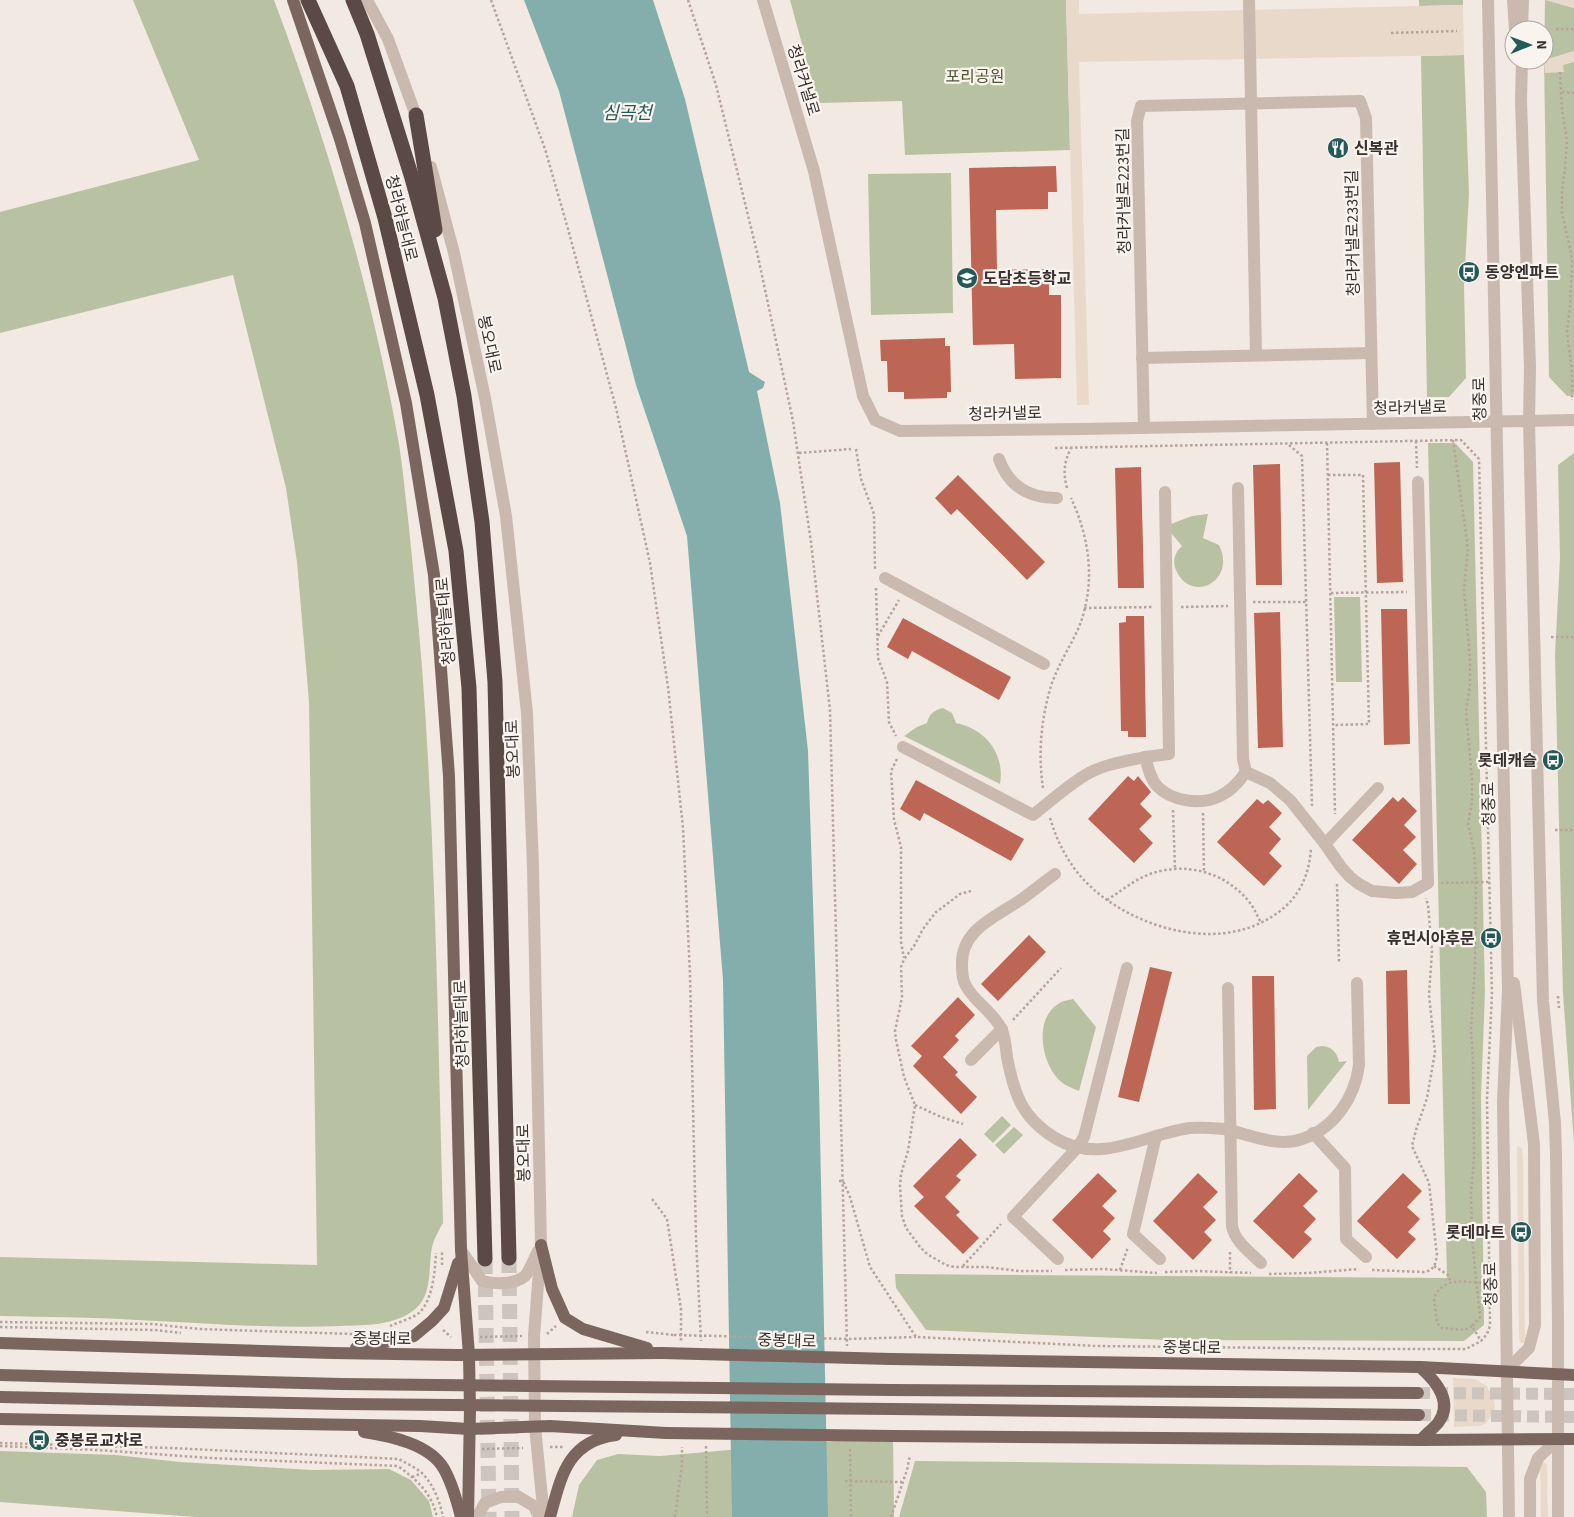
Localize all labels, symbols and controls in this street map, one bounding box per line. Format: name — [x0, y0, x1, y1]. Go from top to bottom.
north arrow — [1504, 20, 1554, 70]
text: N — [1531, 40, 1551, 50]
street label: 청라커낼로 — [782, 42, 824, 119]
park label: 포리공원 — [946, 66, 1004, 88]
water label: 심곡천 — [602, 101, 654, 126]
street label: 청라커낼로223번길 — [1112, 127, 1136, 255]
restaurant icon: 신복관 — [1326, 136, 1350, 160]
place label: 신복관 — [1354, 138, 1398, 160]
street label: 청라커낼로233번길 — [1341, 169, 1365, 297]
street label: 청라하늘대로 — [380, 173, 422, 264]
bus stop icon: 동양엔파트 — [1457, 260, 1481, 284]
place label: 동양엔파트 — [1485, 262, 1559, 284]
school or university icon: 도담초등학교 — [955, 266, 979, 290]
place label: 도담초등학교 — [983, 268, 1072, 290]
street label: 봉오대로 — [472, 313, 506, 376]
street label: 청중로 — [1469, 376, 1491, 421]
street label: 청라커낼로 — [1373, 396, 1447, 420]
street label: 청라커낼로 — [968, 402, 1042, 426]
street label: 청라하늘대로 — [431, 576, 461, 666]
street label: 봉오대로 — [501, 719, 525, 779]
bus stop icon: 롯데캐슬 — [1541, 748, 1565, 772]
place label: 롯데캐슬 — [1478, 750, 1537, 772]
street label: 청중로 — [1478, 781, 1500, 826]
bus stop icon: 휴먼시아후문 — [1479, 926, 1503, 950]
place label: 휴먼시아후문 — [1387, 928, 1475, 950]
street label: 청라하늘대로 — [449, 979, 475, 1068]
street label: 봉오대로 — [512, 1123, 536, 1183]
bus stop icon: 롯데마트 — [1509, 1220, 1533, 1244]
place label: 롯데마트 — [1446, 1222, 1505, 1244]
street label: 청중로 — [1480, 1261, 1502, 1306]
street label: 중봉대로 — [352, 1327, 412, 1351]
street label: 중봉대로 — [757, 1329, 817, 1353]
street label: 중봉대로 — [1162, 1336, 1222, 1360]
bus stop icon: 중봉로교차로 — [27, 1428, 51, 1452]
place label: 중봉로교차로 — [55, 1430, 143, 1452]

